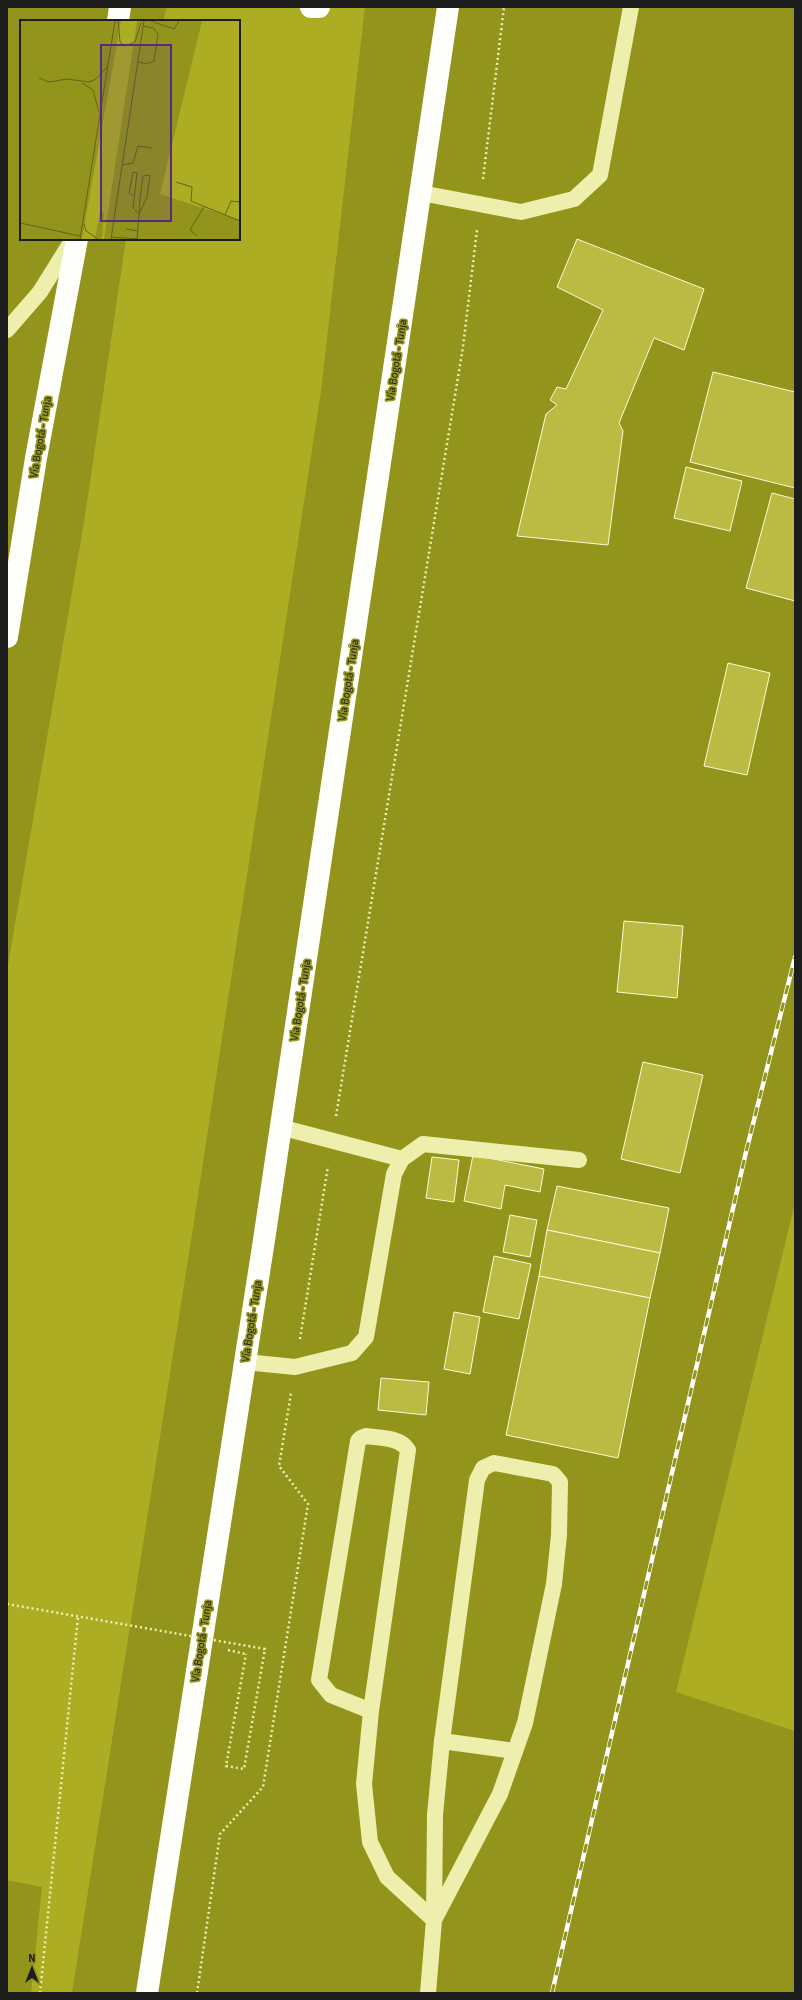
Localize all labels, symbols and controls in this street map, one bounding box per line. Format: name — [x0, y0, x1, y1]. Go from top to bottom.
inset map — [20, 20, 240, 240]
street label: Vía Bogotá - Tunja — [383, 318, 410, 402]
street label: Vía Bogotá - Tunja — [26, 395, 55, 479]
street label: Vía Bogotá - Tunja — [335, 638, 362, 722]
street label: Vía Bogotá - Tunja — [287, 958, 314, 1042]
street label: Vía Bogotá - Tunja — [238, 1279, 265, 1363]
street label: Vía Bogotá - Tunja — [188, 1599, 215, 1683]
north arrow — [12, 1948, 52, 1988]
text: N — [28, 1951, 36, 1966]

